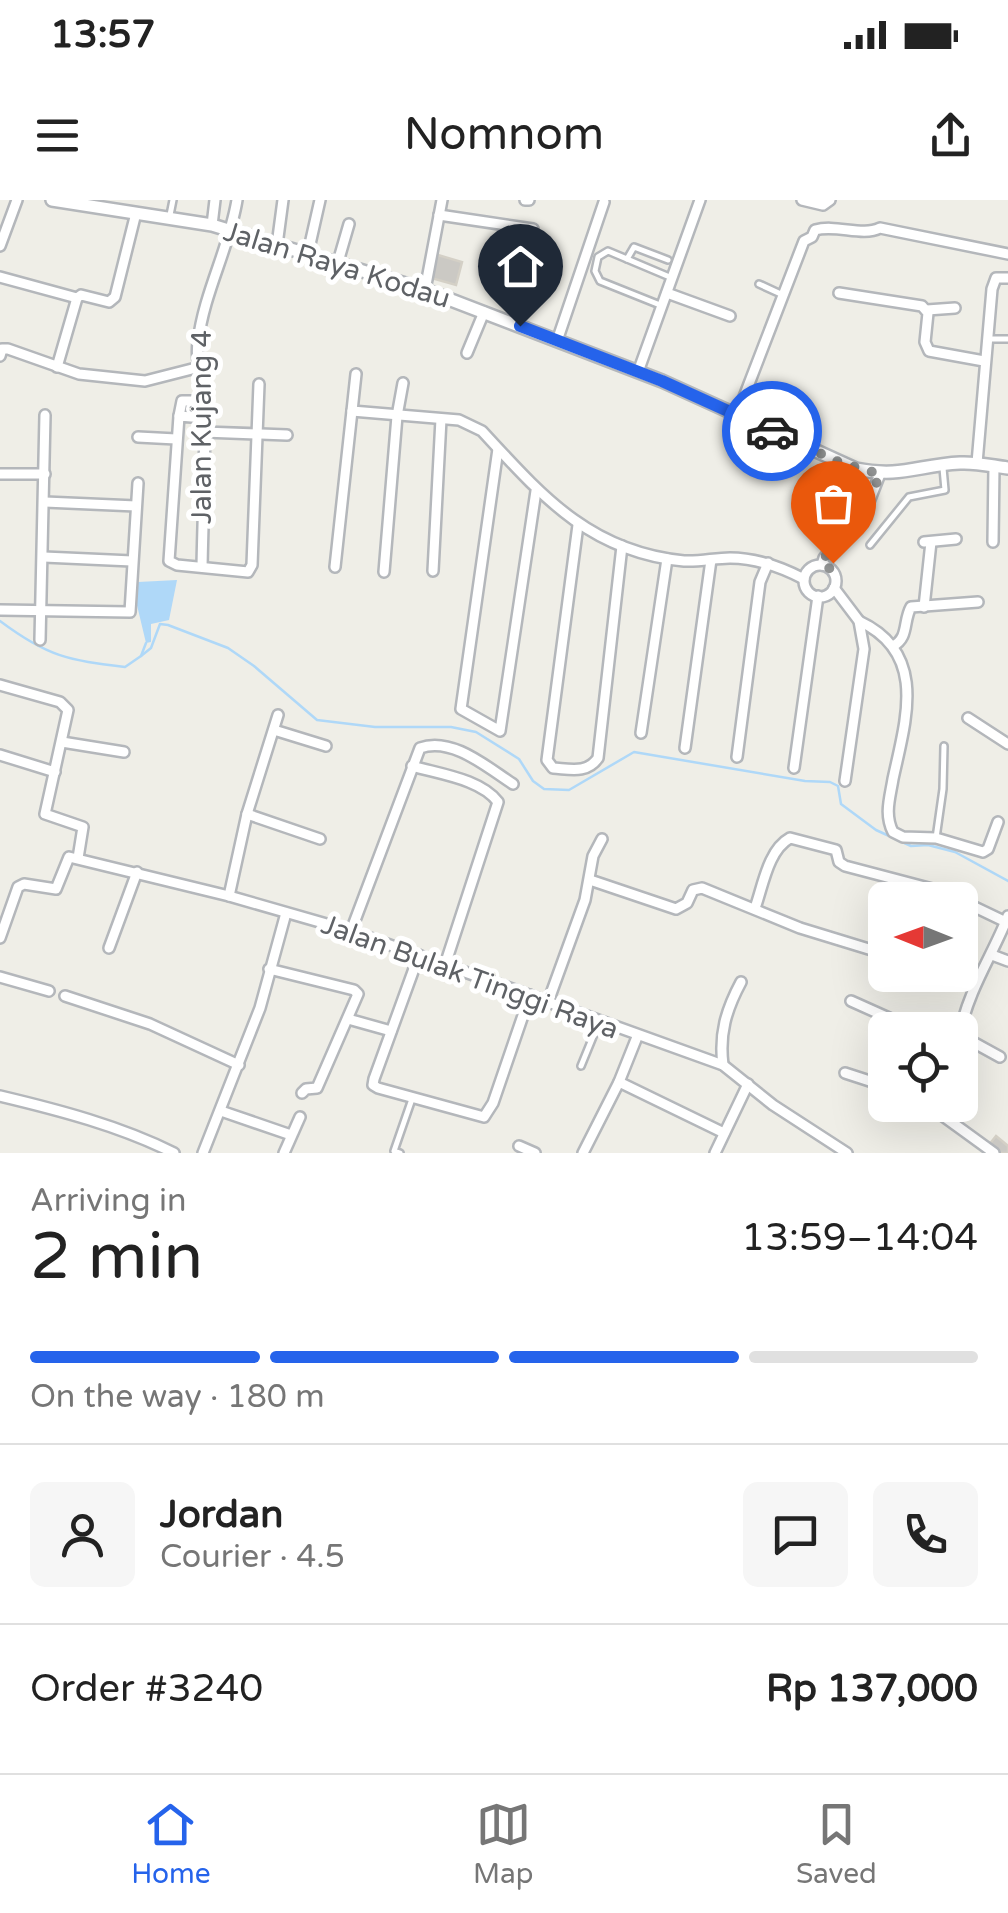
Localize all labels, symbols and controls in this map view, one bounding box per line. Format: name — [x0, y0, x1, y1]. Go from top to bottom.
text: 13:57 — [50, 12, 155, 58]
icon: menu — [30, 108, 85, 163]
text: Nomnom — [404, 108, 604, 162]
icon: share — [923, 108, 978, 163]
street label: Jalan Raya Kodau — [220, 214, 454, 316]
pin — [478, 224, 563, 327]
icon: home — [493, 239, 548, 294]
street label: Jalan Kujang 4 — [185, 330, 219, 524]
courier — [722, 381, 822, 481]
icon: car — [745, 404, 800, 459]
pin — [791, 461, 876, 564]
icon: bag — [806, 476, 861, 531]
north arrow — [868, 882, 978, 992]
map controls — [868, 882, 978, 1122]
street label: Jalan Bulak Tinggi Raya — [317, 907, 623, 1047]
button: locate — [868, 1012, 978, 1122]
text: Arriving in — [30, 1182, 187, 1220]
text: 13:59–14:04 — [741, 1215, 978, 1261]
text: 2 min — [30, 1218, 203, 1297]
text: On the way · 180 m — [30, 1378, 325, 1416]
button: person — [30, 1482, 135, 1587]
button: chat — [743, 1482, 848, 1587]
button: phone — [873, 1482, 978, 1587]
text: Jordan — [160, 1492, 283, 1538]
text: Courier · 4.5 — [160, 1538, 345, 1576]
text: Order #3240 — [30, 1666, 263, 1712]
text: Rp 137,000 — [766, 1666, 978, 1712]
tab: Home — [131, 1797, 211, 1891]
tab: Map — [473, 1797, 533, 1891]
tab: Saved — [796, 1797, 877, 1891]

